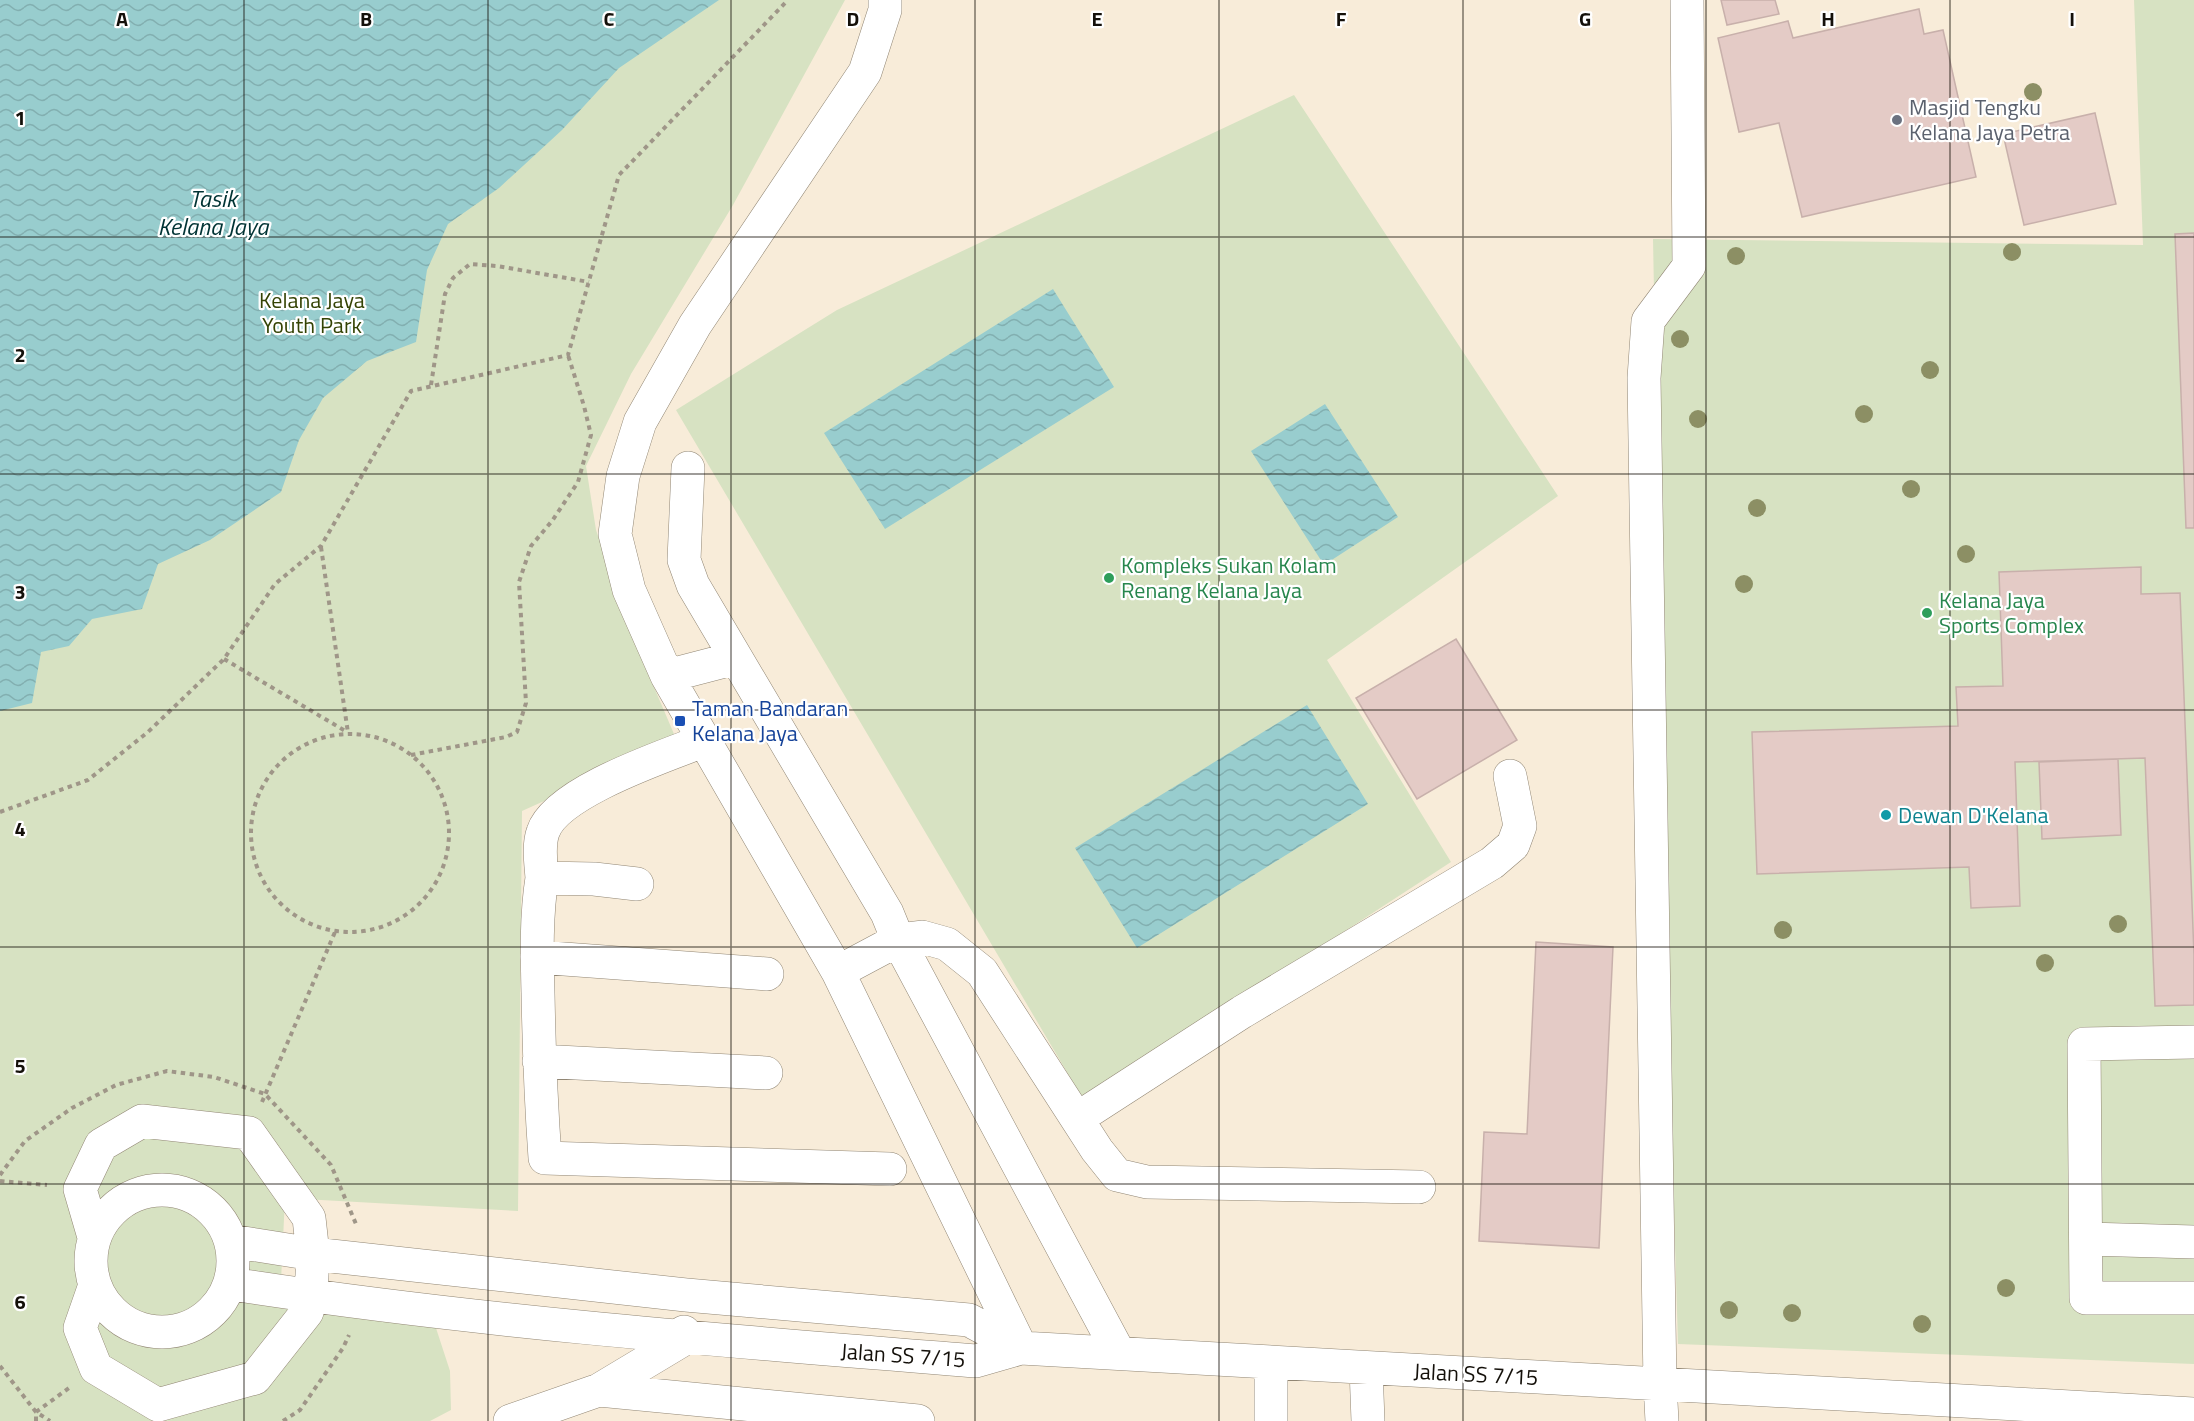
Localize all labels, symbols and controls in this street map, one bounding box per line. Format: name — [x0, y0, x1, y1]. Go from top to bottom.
text: A — [116, 3, 128, 34]
text: B — [360, 3, 372, 34]
text: C — [604, 3, 615, 34]
text: D — [847, 3, 859, 34]
text: E — [1091, 3, 1103, 34]
text: F — [1336, 3, 1347, 34]
text: G — [1579, 3, 1591, 34]
text: H — [1821, 3, 1835, 34]
text: I — [2069, 3, 2075, 34]
place label: Masjid Tengku Kelana Jaya Petra — [1909, 90, 2070, 149]
text: 1 — [14, 102, 26, 133]
marker: Masjid Tengku Kelana Jaya Petra — [1890, 113, 1904, 127]
water label: Tasik Kelana Jaya — [158, 180, 270, 244]
park label: Kelana Jaya Youth Park — [259, 283, 365, 342]
text: 2 — [14, 339, 26, 370]
place label: Kompleks Sukan Kolam Renang Kelana Jaya — [1121, 548, 1337, 607]
marker: Kompleks Sukan Kolam Renang Kelana Jaya — [1102, 571, 1116, 585]
text: 3 — [14, 576, 26, 607]
place label: Kelana Jaya Sports Complex — [1939, 583, 2084, 642]
marker: Kelana Jaya Sports Complex — [1920, 606, 1934, 620]
place label: Taman Bandaran Kelana Jaya — [692, 691, 848, 750]
marker: Taman Bandaran Kelana Jaya — [673, 714, 687, 728]
place label: Dewan D'Kelana — [1898, 798, 2049, 832]
marker: Dewan D'Kelana — [1879, 808, 1893, 822]
text: 4 — [14, 813, 26, 844]
text: 5 — [14, 1050, 26, 1081]
text: 6 — [14, 1286, 26, 1317]
street label: Jalan SS 7/15 — [840, 1334, 966, 1376]
street label: Jalan SS 7/15 — [1413, 1354, 1539, 1394]

